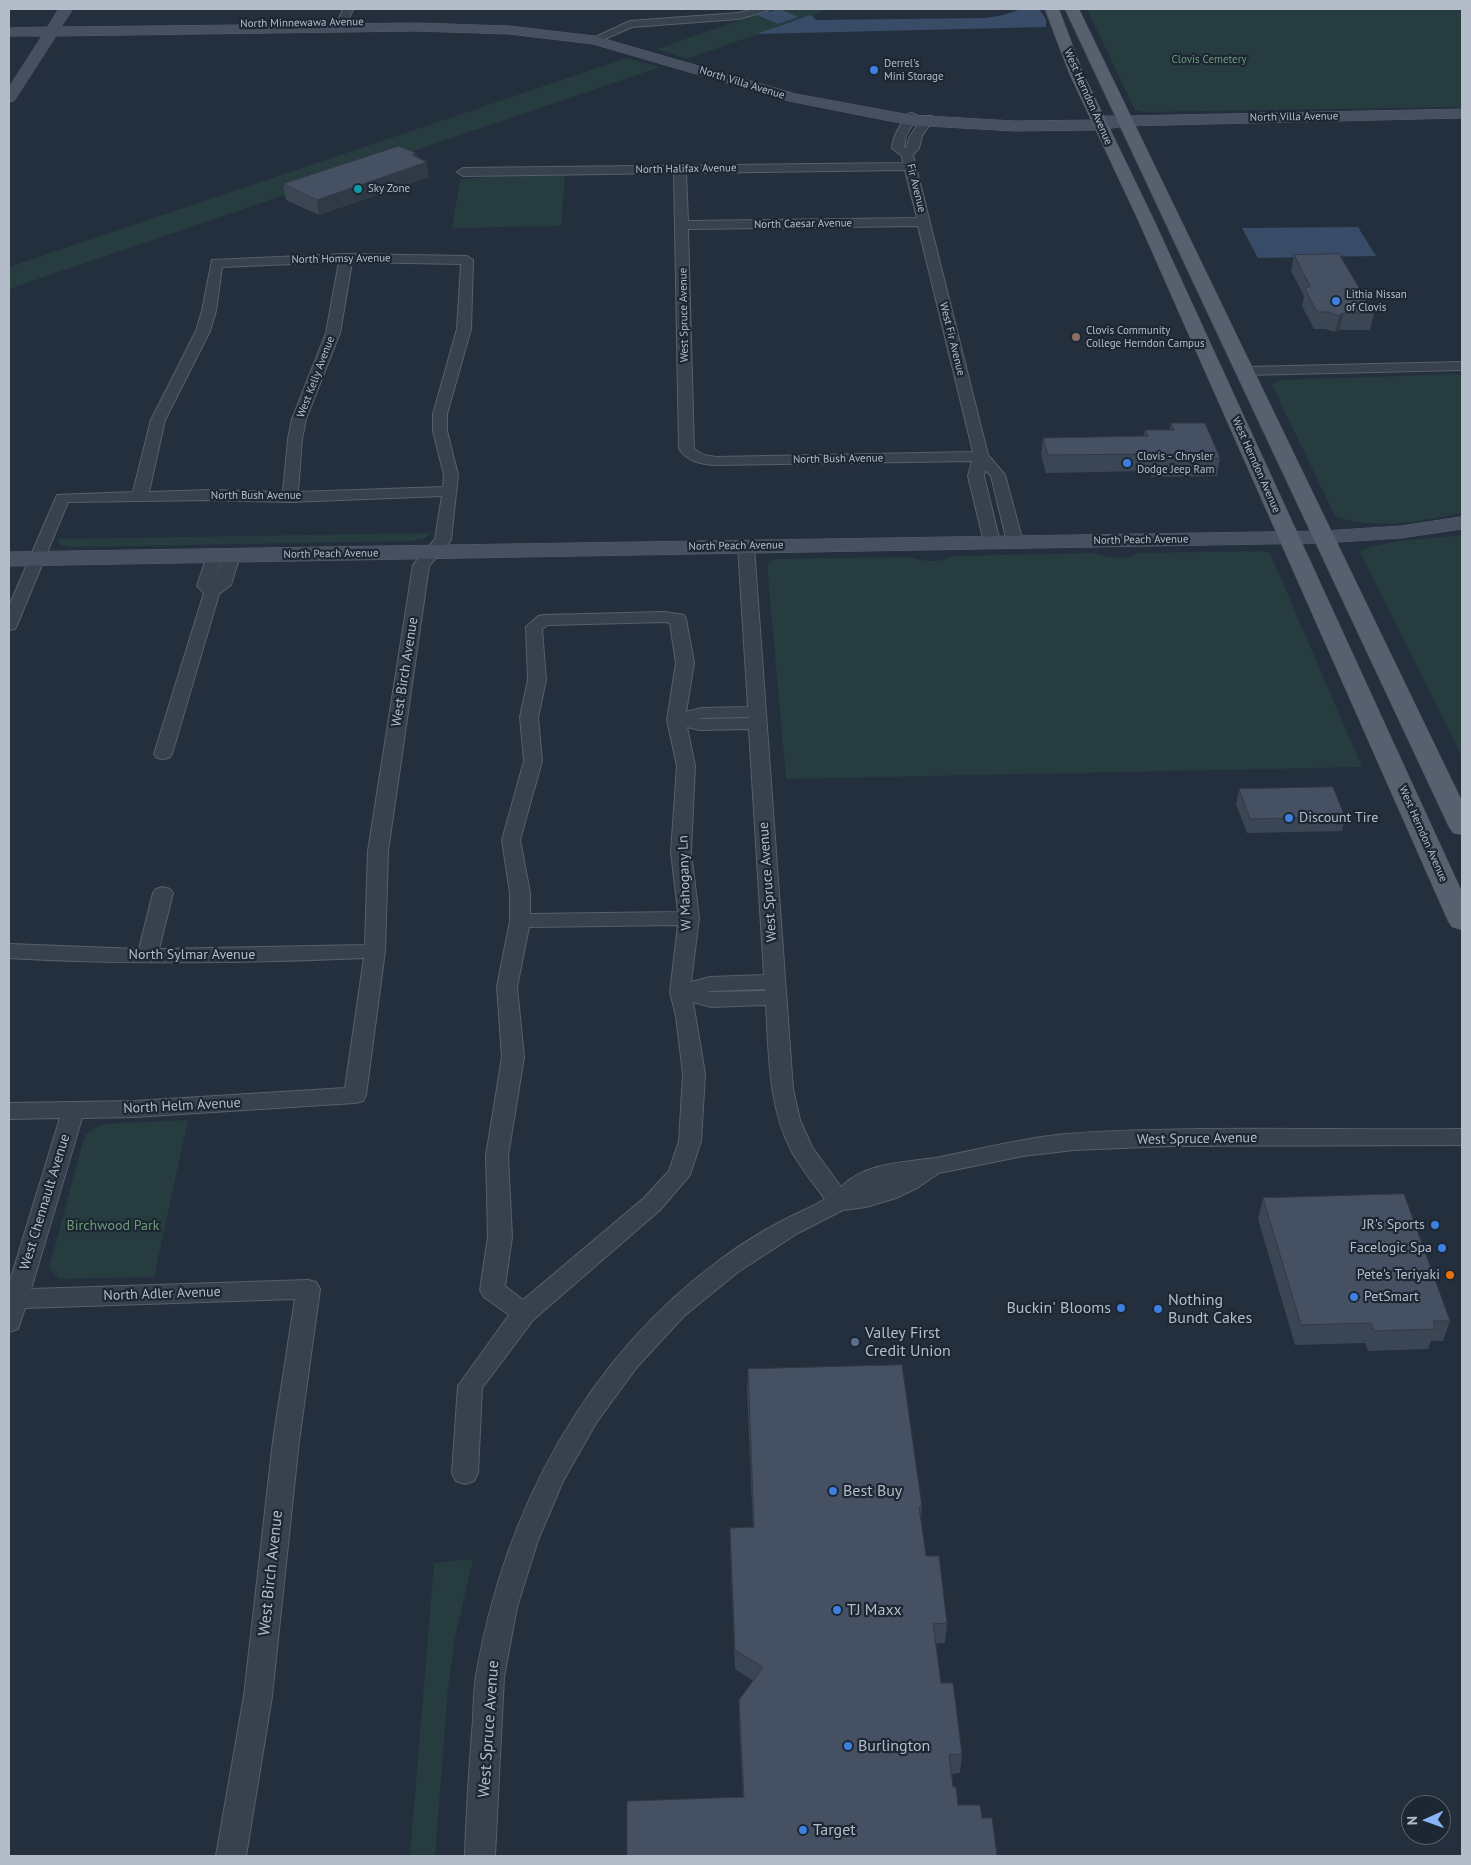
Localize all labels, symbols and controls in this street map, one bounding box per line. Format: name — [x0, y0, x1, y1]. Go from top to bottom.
street label: North Minnewawa Avenue — [240, 15, 364, 31]
street label: West Herndon Avenue — [1061, 47, 1115, 147]
park label: Clovis Cemetery — [1171, 53, 1247, 67]
place label: Derrel's Mini Storage — [884, 57, 944, 83]
street label: North Villa Avenue — [698, 64, 786, 102]
marker: Derrel's Mini Storage — [868, 64, 880, 76]
street label: North Villa Avenue — [1250, 110, 1338, 124]
street label: North Halifax Avenue — [635, 162, 737, 176]
street label: Fir Avenue — [904, 162, 928, 214]
place label: Sky Zone — [368, 182, 410, 196]
marker: Sky Zone — [352, 183, 364, 195]
street label: North Caesar Avenue — [754, 217, 852, 231]
street label: North Homsy Avenue — [291, 252, 391, 266]
street label: West Spruce Avenue — [677, 268, 691, 362]
place label: Lithia Nissan of Clovis — [1346, 288, 1407, 314]
marker: Lithia Nissan of Clovis — [1330, 295, 1342, 307]
street label: West Fir Avenue — [937, 301, 967, 377]
place label: Clovis Community College Herndon Campus — [1086, 324, 1205, 350]
marker: Clovis Community College Herndon Campus — [1070, 331, 1082, 343]
street label: West Kelly Avenue — [294, 334, 338, 420]
street label: West Herndon Avenue — [1229, 415, 1283, 515]
place label: Clovis - Chrysler Dodge Jeep Ram — [1137, 450, 1214, 476]
street label: North Bush Avenue — [793, 452, 883, 466]
marker: Clovis - Chrysler Dodge Jeep Ram — [1121, 457, 1133, 469]
street label: North Bush Avenue — [211, 489, 301, 503]
street label: North Peach Avenue — [1093, 533, 1189, 547]
street label: North Peach Avenue — [688, 539, 784, 553]
street label: North Peach Avenue — [283, 547, 379, 561]
street label: West Birch Avenue — [388, 616, 422, 728]
street label: West Herndon Avenue — [1396, 784, 1450, 884]
place label: Discount Tire — [1299, 810, 1378, 826]
marker: Discount Tire — [1283, 812, 1295, 824]
street label: West Spruce Avenue — [755, 821, 781, 943]
street label: W Mahogany Ln — [675, 835, 695, 931]
street label: North Sylmar Avenue — [129, 947, 255, 963]
street label: North Helm Avenue — [123, 1095, 241, 1117]
street label: West Spruce Avenue — [1137, 1130, 1257, 1148]
street label: West Chennault Avenue — [16, 1132, 74, 1272]
place label: JR's Sports — [1362, 1217, 1425, 1233]
park label: Birchwood Park — [67, 1218, 159, 1234]
marker: JR's Sports — [1429, 1219, 1441, 1231]
place label: Facelogic Spa — [1350, 1240, 1432, 1256]
marker: Facelogic Spa — [1436, 1242, 1448, 1254]
place label: Pete's Teriyaki — [1357, 1267, 1440, 1283]
marker: Pete's Teriyaki — [1444, 1269, 1456, 1281]
street label: North Adler Avenue — [103, 1284, 221, 1304]
place label: PetSmart — [1364, 1289, 1419, 1305]
place label: Nothing Bundt Cakes — [1168, 1290, 1252, 1328]
marker: PetSmart — [1348, 1291, 1360, 1303]
place label: Buckin' Blooms — [1006, 1298, 1111, 1318]
marker: Buckin' Blooms — [1115, 1302, 1127, 1314]
marker: Nothing Bundt Cakes — [1152, 1303, 1164, 1315]
place label: Valley First Credit Union — [865, 1323, 951, 1361]
marker: Valley First Credit Union — [849, 1336, 861, 1348]
place label: Best Buy — [843, 1481, 902, 1501]
marker: Best Buy — [827, 1485, 839, 1497]
street label: West Birch Avenue — [255, 1509, 287, 1637]
place label: TJ Maxx — [847, 1600, 902, 1620]
marker: TJ Maxx — [831, 1604, 843, 1616]
street label: West Spruce Avenue — [475, 1660, 503, 1798]
place label: Burlington — [858, 1736, 930, 1756]
marker: Burlington — [842, 1740, 854, 1752]
north arrow — [1401, 1795, 1451, 1845]
text: N — [1403, 1816, 1421, 1825]
place label: Target — [813, 1820, 856, 1840]
marker: Target — [797, 1824, 809, 1836]

